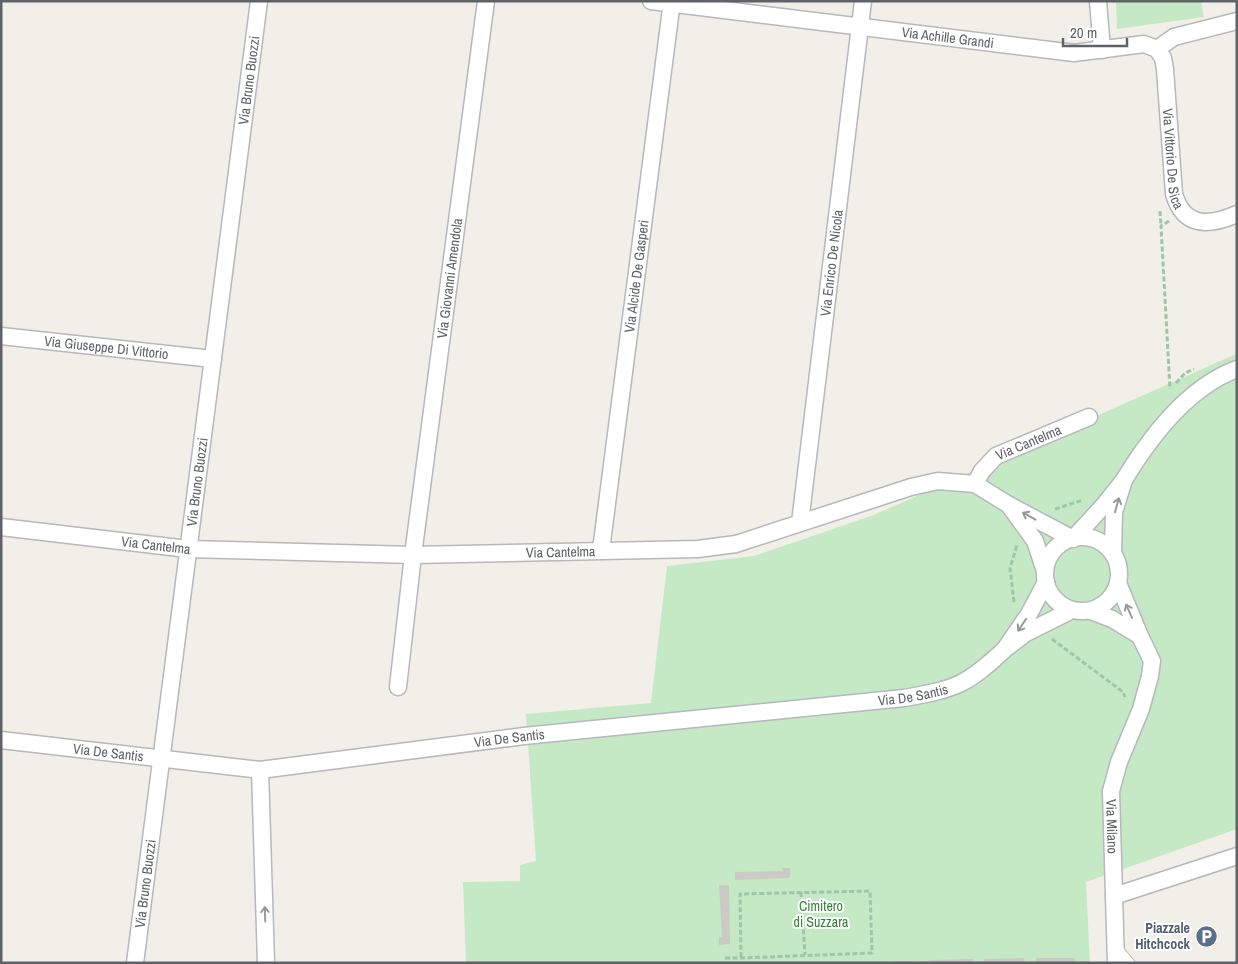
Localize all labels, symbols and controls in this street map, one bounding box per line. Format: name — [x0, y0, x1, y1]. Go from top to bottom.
scale bar — [1063, 15, 1127, 47]
text: 20 m — [1070, 22, 1097, 43]
street label: Via Achille Grandi — [901, 23, 995, 52]
street label: Via Bruno Buozzi — [234, 35, 263, 126]
street label: Via Vittorio De Sica — [1159, 108, 1188, 213]
street label: Via Enrico De Nicola — [816, 208, 847, 317]
street label: Via Giovanni Amendola — [433, 216, 466, 340]
street label: Via Alcide De Gasperi — [620, 219, 653, 334]
street label: Via Giuseppe Di Vittorio — [43, 332, 169, 363]
street label: Via Cantelma — [993, 420, 1064, 464]
street label: Via Bruno Buozzi — [182, 437, 212, 527]
one-way arrow — [1112, 497, 1122, 513]
one-way arrow — [1023, 511, 1037, 521]
street label: Via Cantelma — [120, 532, 192, 558]
street label: Via Cantelma — [526, 542, 596, 562]
one-way arrow — [1124, 604, 1134, 619]
one-way arrow — [1017, 617, 1027, 631]
street label: Via De Santis — [877, 680, 951, 710]
street label: Via De Santis — [473, 725, 546, 751]
street label: Via De Santis — [72, 739, 145, 765]
street label: Via Milano — [1102, 799, 1122, 854]
street label: Via Bruno Buozzi — [131, 838, 160, 929]
park label: Cimitero di Suzzara — [794, 897, 849, 931]
one-way arrow — [260, 906, 269, 922]
place label: Piazzale Hitchcock — [1135, 919, 1191, 953]
parking icon: Piazzale Hitchcock — [1194, 924, 1218, 948]

